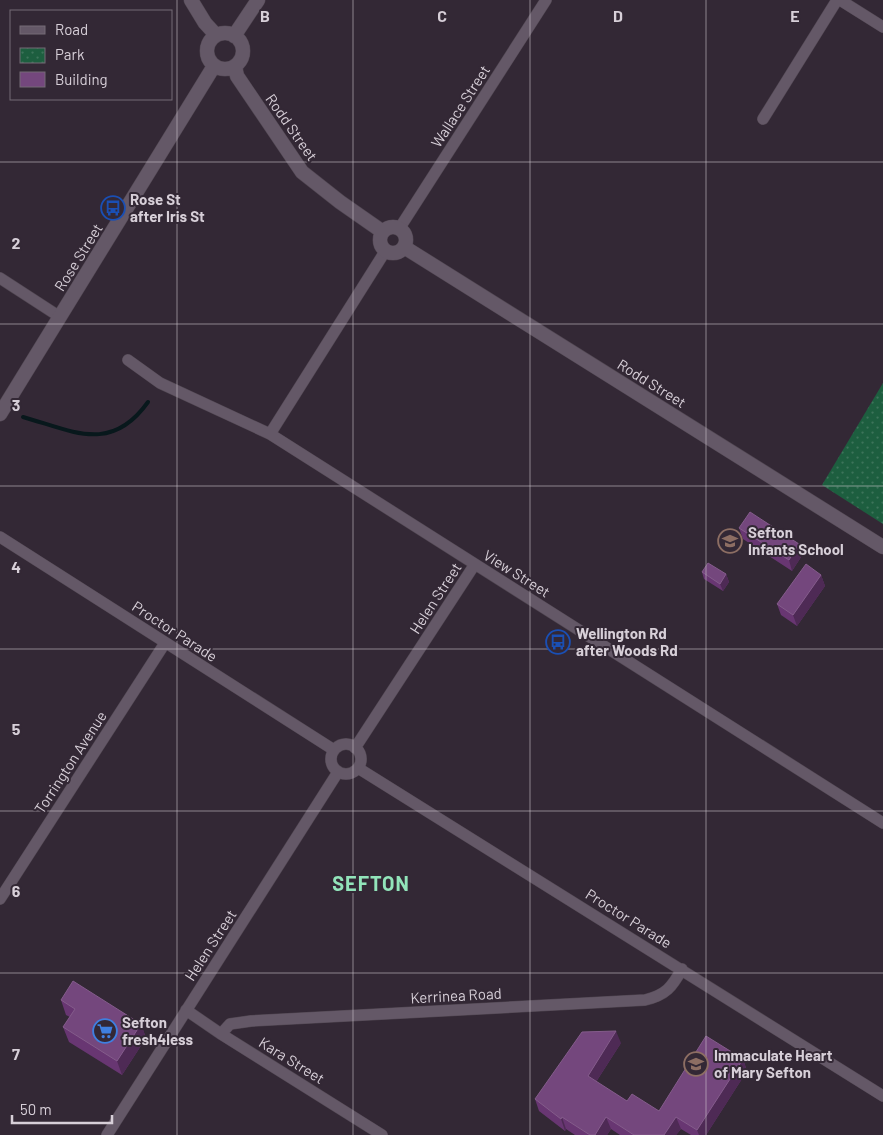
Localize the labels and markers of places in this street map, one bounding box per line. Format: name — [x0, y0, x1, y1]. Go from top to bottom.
place label: Rose St after Iris St — [130, 190, 205, 225]
bus stop icon: Rose St after Iris St — [100, 195, 126, 221]
place label: Sefton Infants School — [748, 523, 844, 558]
school or university icon: Sefton Infants School — [717, 528, 743, 554]
place label: Wellington Rd after Woods Rd — [576, 624, 678, 659]
bus stop icon: Wellington Rd after Woods Rd — [545, 629, 571, 655]
place label: Sefton fresh4less — [122, 1013, 193, 1048]
supermarket icon: Sefton fresh4less — [92, 1018, 118, 1044]
place label: Immaculate Heart of Mary Sefton — [714, 1046, 833, 1081]
school or university icon: Immaculate Heart of Mary Sefton — [683, 1051, 709, 1077]

